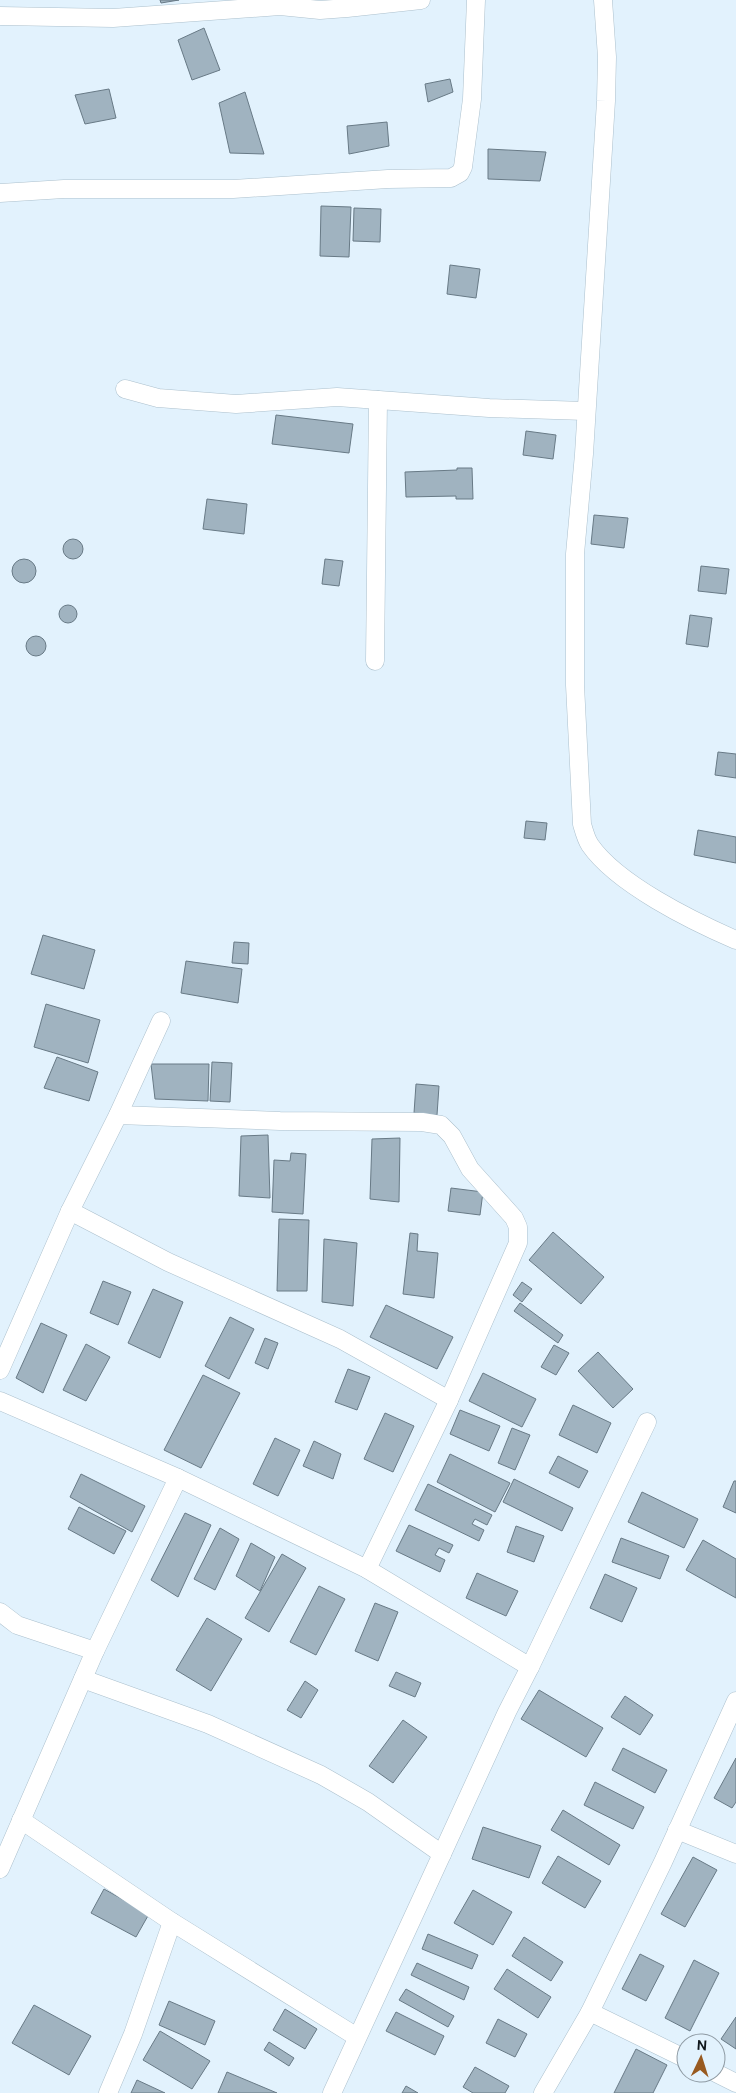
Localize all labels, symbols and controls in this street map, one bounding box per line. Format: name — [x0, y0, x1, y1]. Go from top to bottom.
north arrow — [676, 2033, 726, 2083]
text: N — [696, 2036, 708, 2054]

